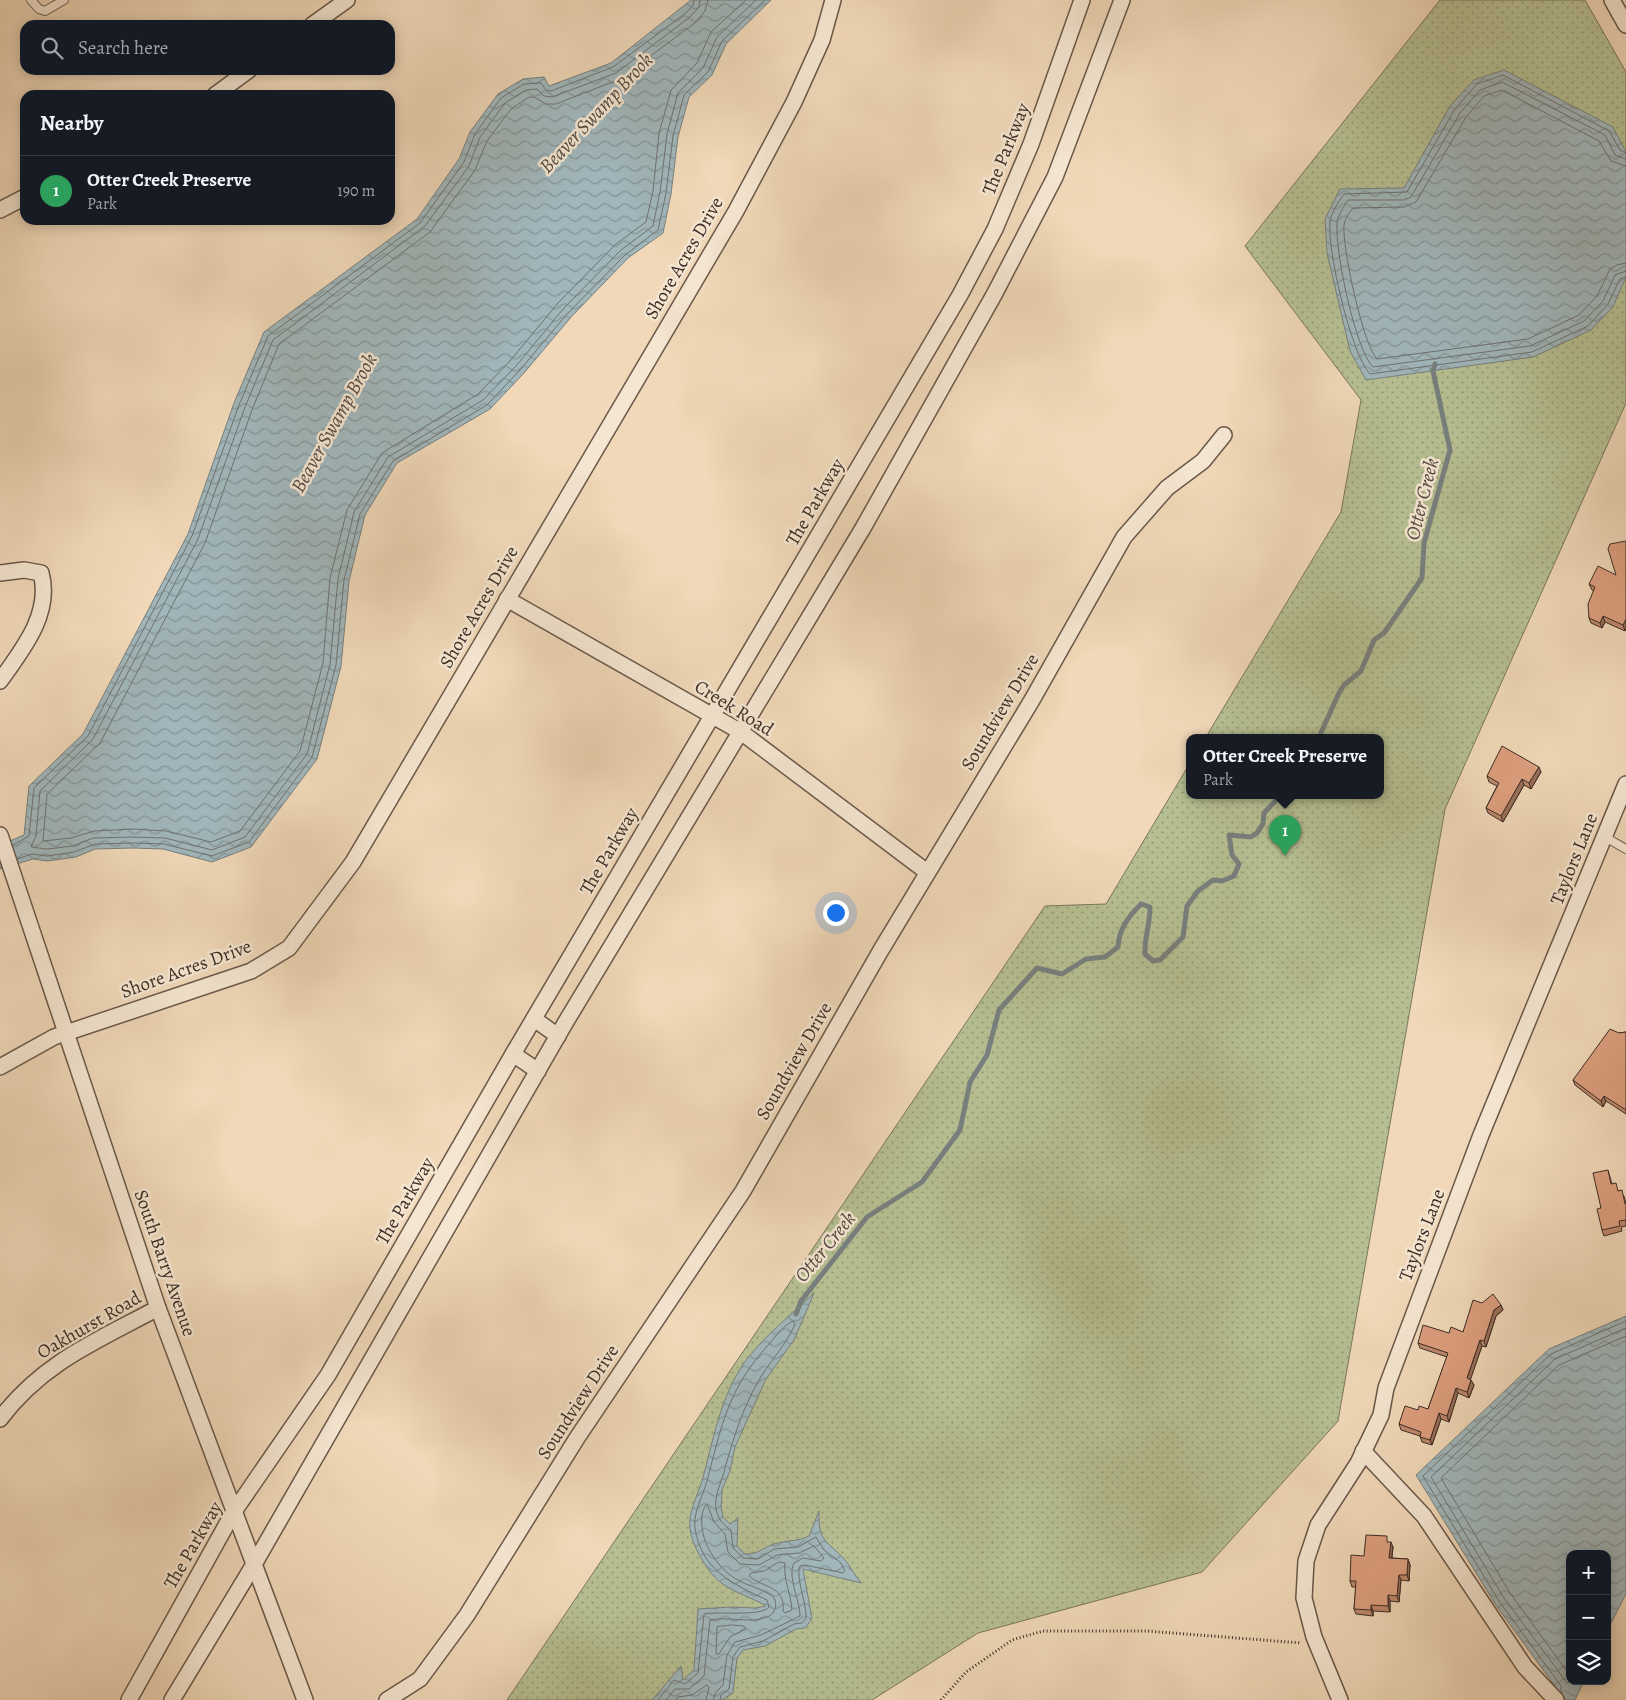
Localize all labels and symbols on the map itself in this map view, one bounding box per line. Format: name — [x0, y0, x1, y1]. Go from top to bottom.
water label: Beaver Swamp Brook — [533, 47, 659, 179]
street label: The Parkway — [976, 99, 1036, 199]
street label: Shore Acres Drive — [638, 192, 730, 324]
water label: Beaver Swamp Brook — [285, 348, 383, 497]
street label: The Parkway — [780, 453, 851, 550]
water label: Otter Creek — [1399, 455, 1445, 543]
street label: Shore Acres Drive — [433, 541, 525, 673]
street label: Soundview Drive — [955, 649, 1045, 775]
street label: Creek Road — [690, 674, 779, 743]
street label: The Parkway — [574, 802, 645, 899]
street label: Taylors Lane — [1544, 809, 1604, 909]
pin: 1 — [1269, 815, 1301, 856]
your location — [823, 900, 849, 926]
street label: Shore Acres Drive — [117, 933, 255, 1005]
street label: Soundview Drive — [750, 997, 838, 1125]
street label: The Parkway — [370, 1152, 441, 1249]
street label: Taylors Lane — [1393, 1185, 1451, 1285]
street label: South Barry Avenue — [128, 1186, 202, 1340]
water label: Otter Creek — [788, 1206, 862, 1288]
street label: Oakhurst Road — [32, 1284, 147, 1365]
street label: Soundview Drive — [531, 1339, 625, 1465]
street label: The Parkway — [158, 1496, 229, 1593]

